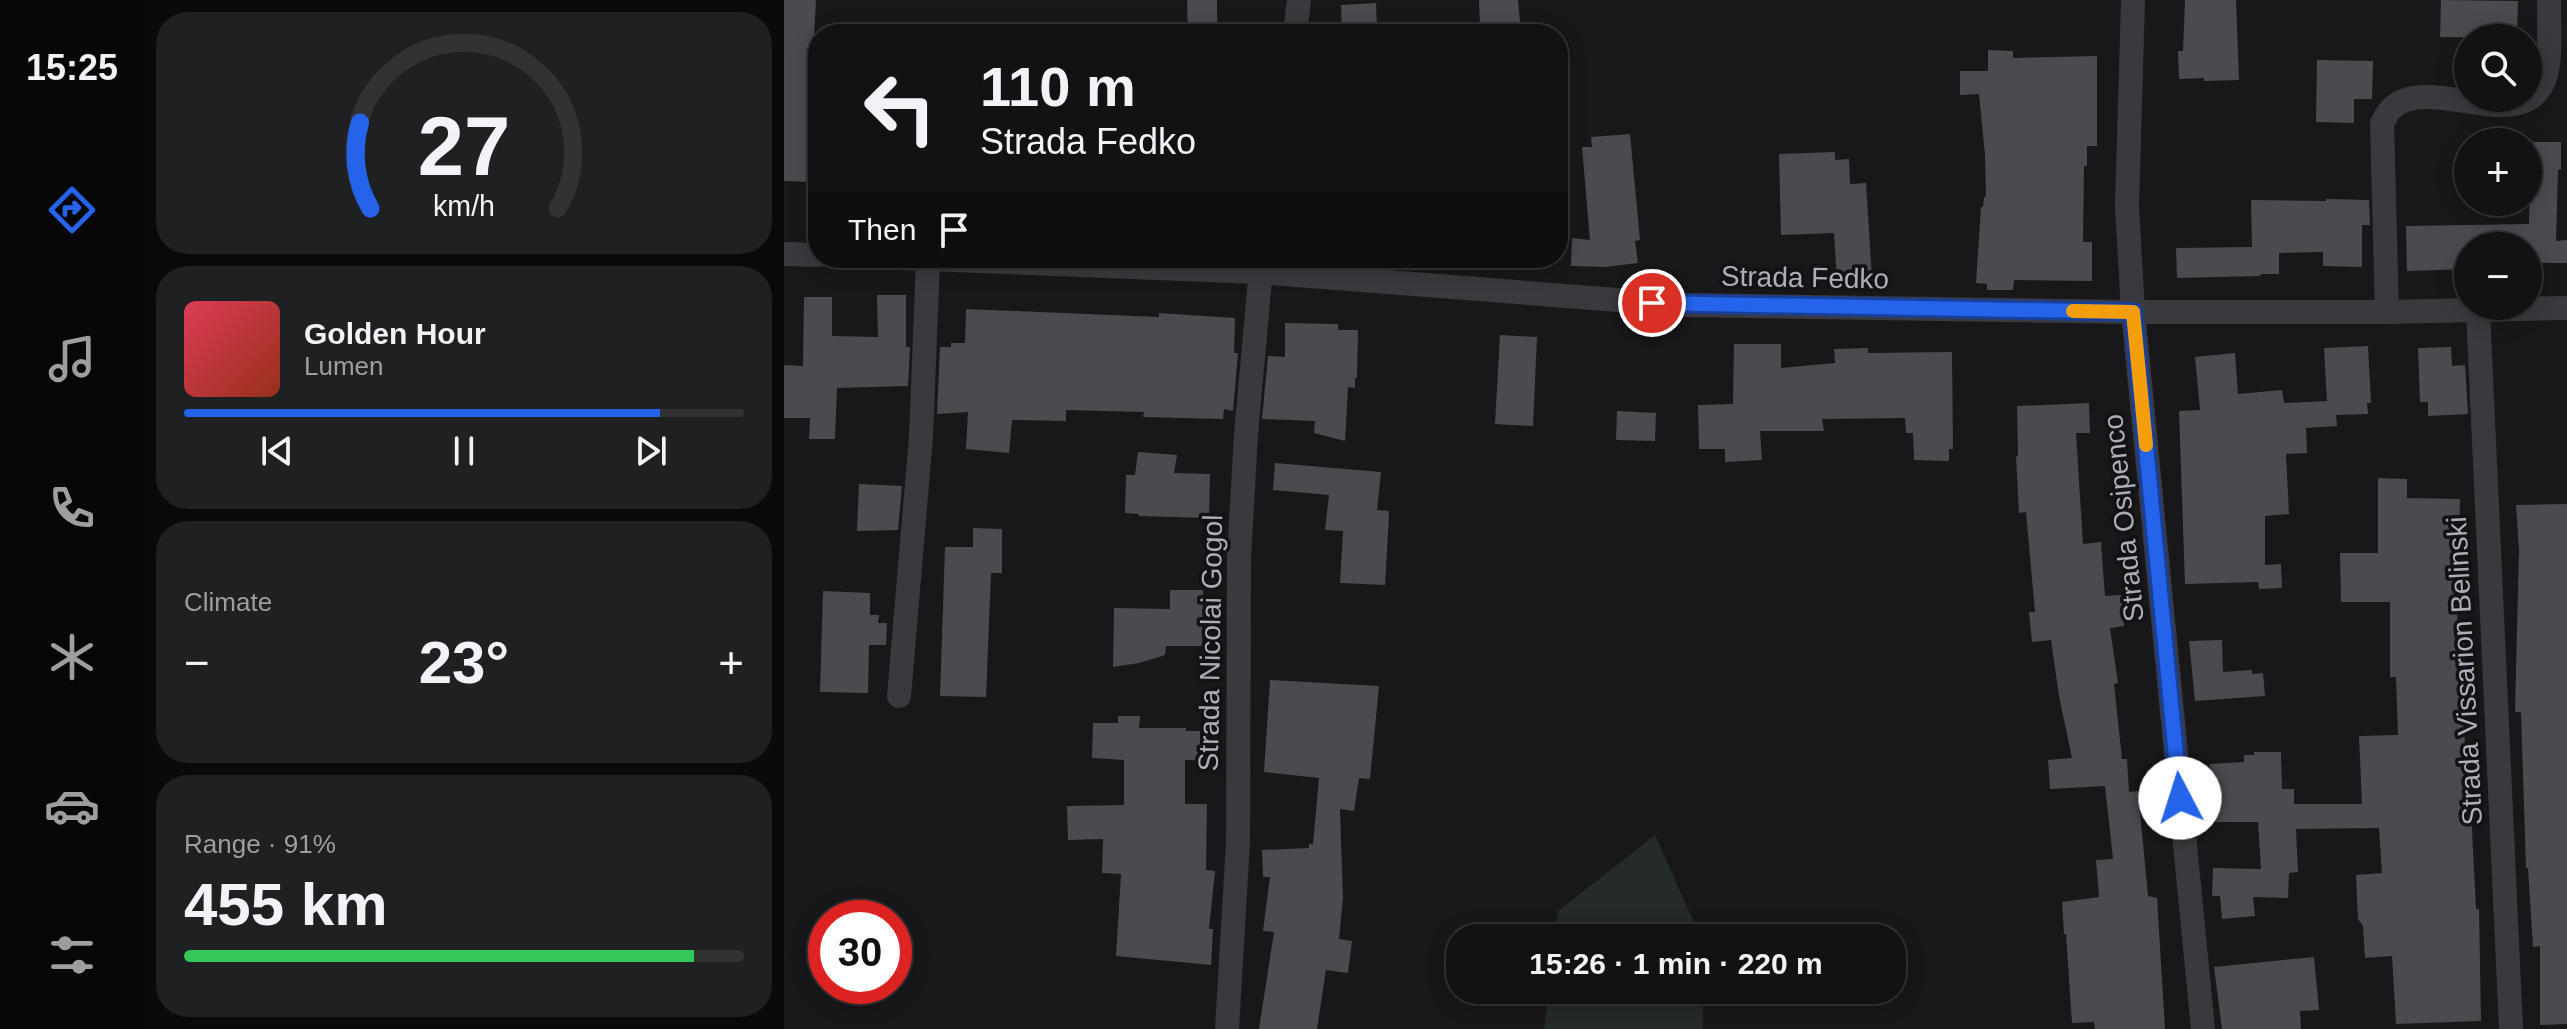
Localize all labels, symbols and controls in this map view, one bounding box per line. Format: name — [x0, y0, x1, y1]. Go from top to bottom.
map controls — [2454, 24, 2542, 320]
button: search — [2454, 24, 2542, 112]
text: 15:25 — [26, 47, 118, 88]
text: 110 m — [980, 55, 1136, 118]
icon: left — [848, 56, 952, 160]
text: 27 — [418, 100, 510, 193]
text: Strada Fedko — [980, 121, 1196, 162]
button: + — [2454, 128, 2542, 216]
icon: directions — [44, 182, 100, 238]
text: km/h — [433, 190, 495, 222]
icon: arrive — [932, 208, 976, 252]
text: Then — [848, 213, 916, 246]
button: − — [2454, 232, 2542, 320]
street label: Strada Fedko — [1721, 261, 1889, 294]
pin — [1618, 269, 1686, 337]
icon: arrive — [1630, 281, 1674, 325]
text: Golden Hour — [304, 317, 486, 350]
icon: music — [44, 331, 100, 387]
text: Lumen — [304, 351, 384, 381]
street label: Strada Osipenco — [2097, 413, 2150, 623]
icon: previous — [255, 429, 299, 473]
icon: pause — [442, 429, 486, 473]
icon: next — [629, 429, 673, 473]
icon: phone — [44, 480, 100, 536]
street label: Strada Nicolai Gogol — [1193, 514, 1228, 772]
street label: Strada Vissarion Belinski — [2441, 516, 2488, 826]
text: Climate — [184, 587, 272, 617]
icon: climate — [44, 629, 100, 685]
text: 23° — [419, 629, 509, 696]
text: − — [184, 638, 210, 687]
text: + — [718, 638, 744, 687]
position arrow — [2138, 756, 2222, 840]
icon: car — [44, 778, 100, 834]
text: Range · 91% — [184, 829, 336, 859]
text: 455 km — [184, 871, 388, 938]
speed limit sign: 30 — [808, 900, 912, 1004]
icon: filters — [44, 927, 100, 983]
text: 15:26 · 1 min · 220 m — [1529, 947, 1823, 980]

